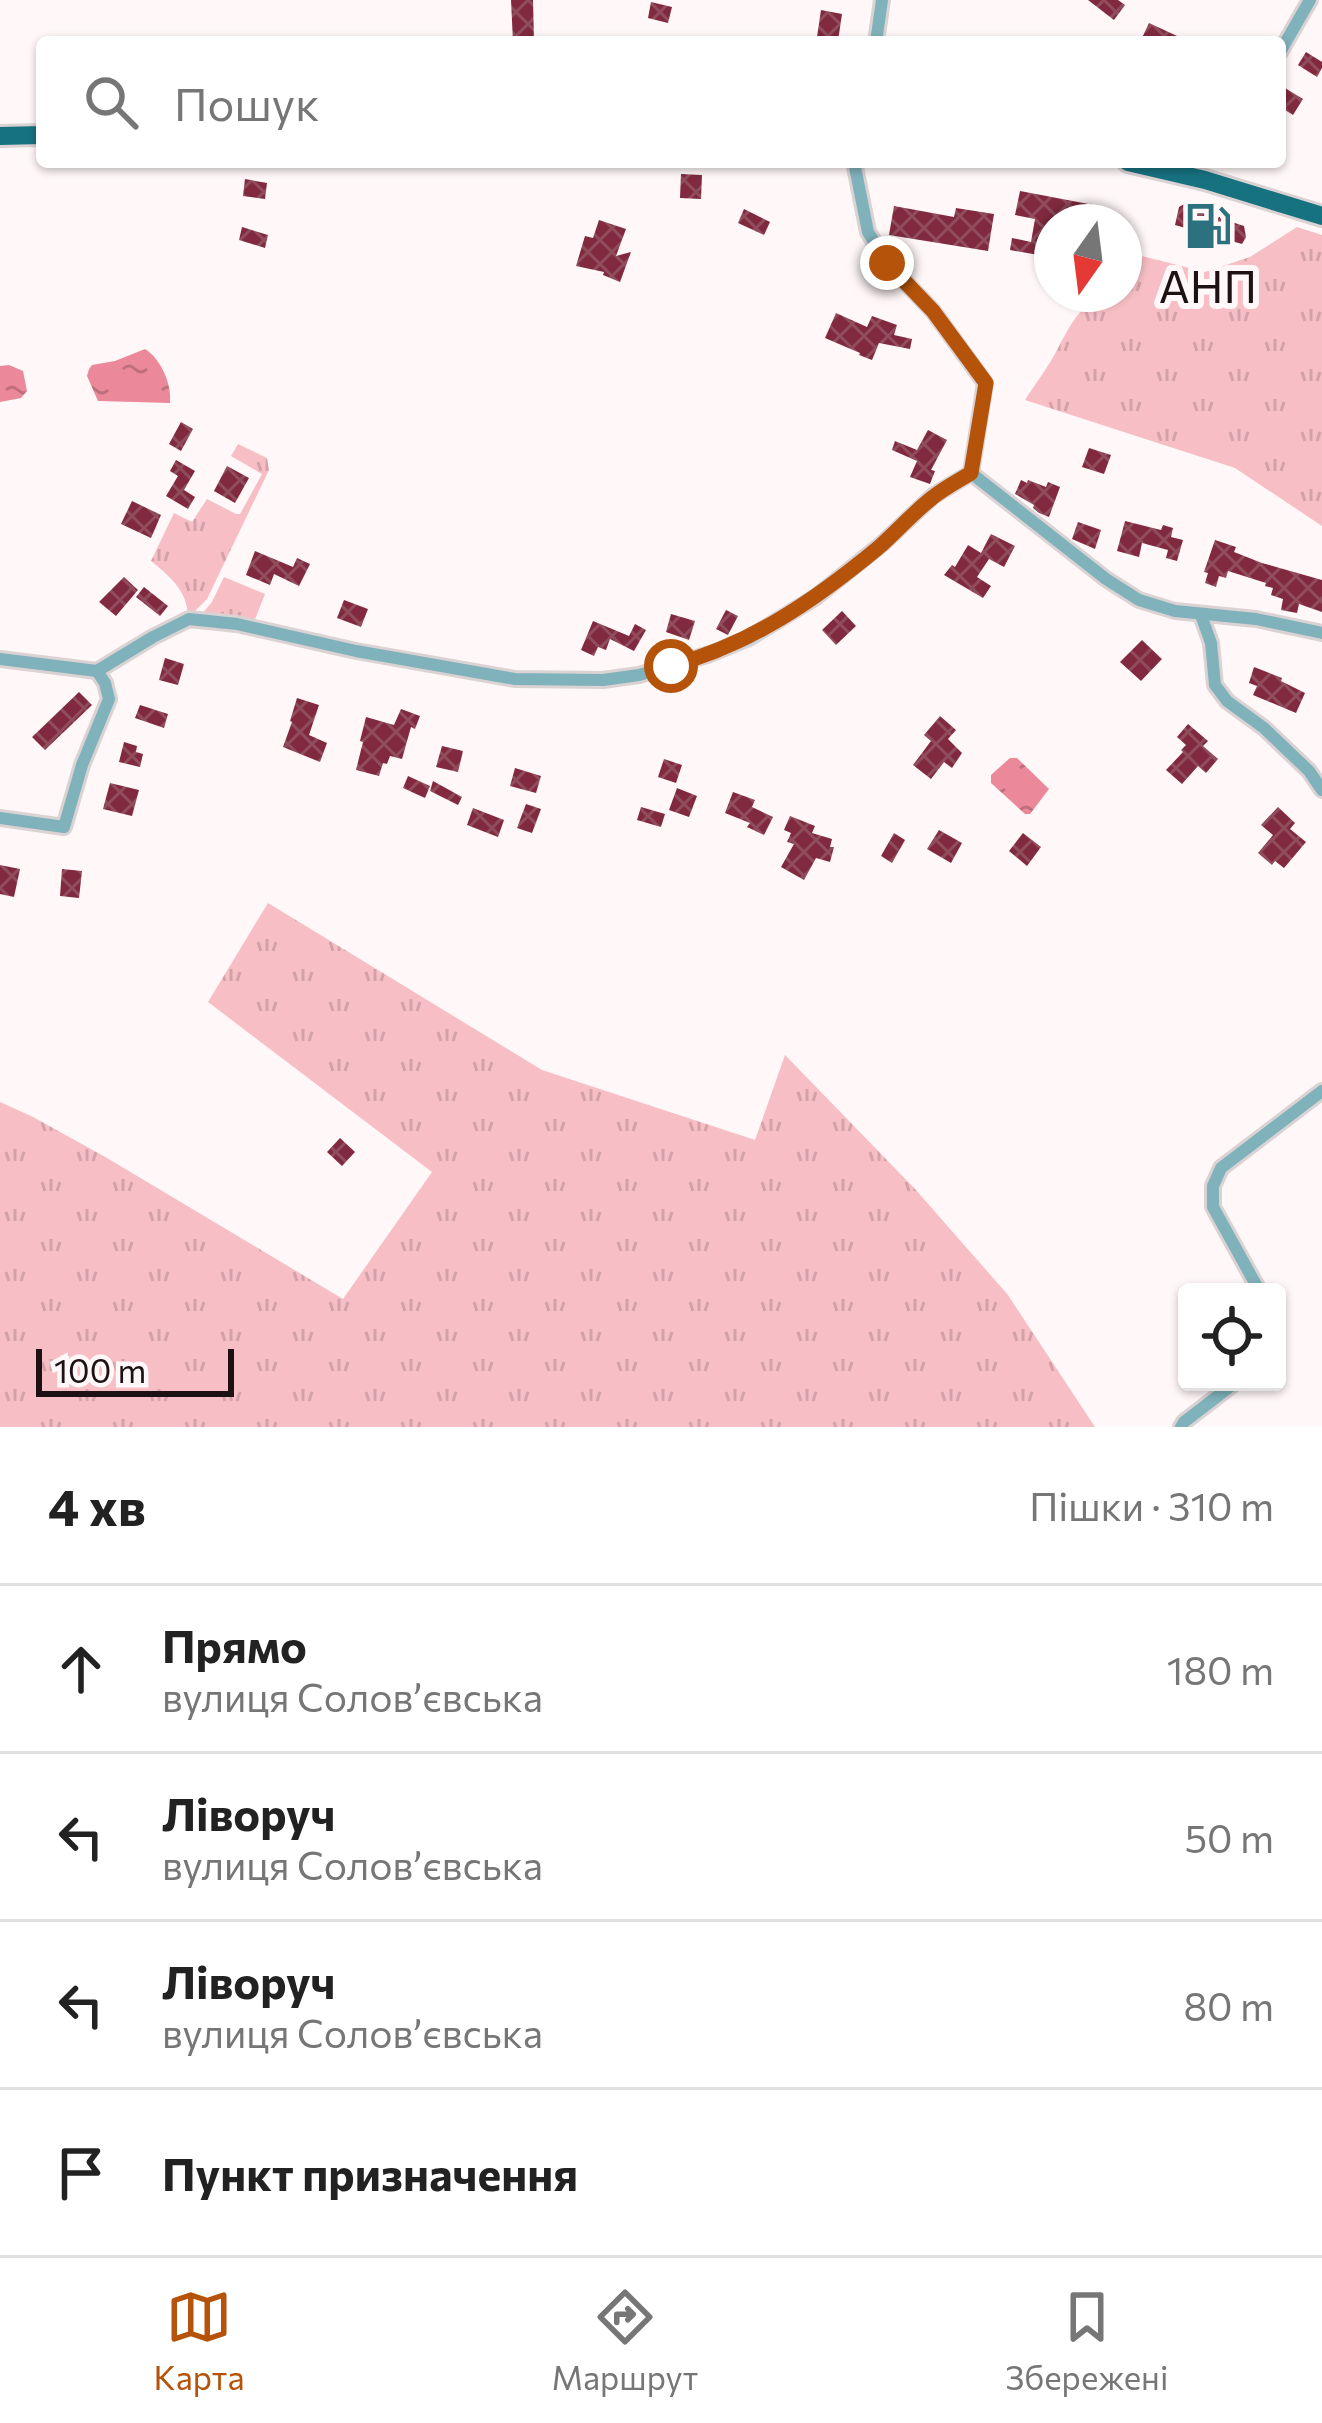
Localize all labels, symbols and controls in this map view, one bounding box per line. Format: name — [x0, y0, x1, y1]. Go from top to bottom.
search box — [36, 36, 1286, 168]
icon: search — [78, 69, 144, 135]
text: Пошук — [174, 75, 319, 130]
fuel station icon: АНП — [1183, 201, 1233, 251]
north arrow — [1034, 204, 1142, 312]
route end — [860, 236, 914, 290]
place label: АНП — [1159, 257, 1257, 312]
route start — [644, 639, 698, 693]
map controls — [1178, 1283, 1286, 1391]
button: locate — [1178, 1283, 1286, 1391]
scale bar — [36, 1343, 234, 1396]
text: 100 m — [54, 1349, 146, 1390]
text: 4 хв — [48, 1474, 146, 1537]
text: Пішки · 310 m — [1029, 1481, 1274, 1529]
text: Прямо — [162, 1617, 307, 1672]
icon: ahead — [48, 1636, 114, 1702]
text: 180 m — [1167, 1645, 1274, 1693]
text: вулиця Соловʼєвська — [162, 1672, 543, 1720]
text: Ліворуч — [162, 1785, 336, 1840]
icon: left — [48, 1804, 114, 1870]
text: 50 m — [1185, 1813, 1274, 1861]
text: вулиця Соловʼєвська — [162, 1840, 543, 1888]
text: Ліворуч — [162, 1953, 336, 2008]
icon: left — [48, 1972, 114, 2038]
text: 80 m — [1183, 1981, 1274, 2029]
text: вулиця Соловʼєвська — [162, 2008, 543, 2056]
icon: arrive — [48, 2140, 114, 2206]
text: Пункт призначення — [162, 2145, 578, 2200]
tab: Карта — [154, 2284, 245, 2397]
tab: Маршрут — [552, 2284, 698, 2397]
tab: Збережені — [1005, 2284, 1168, 2397]

